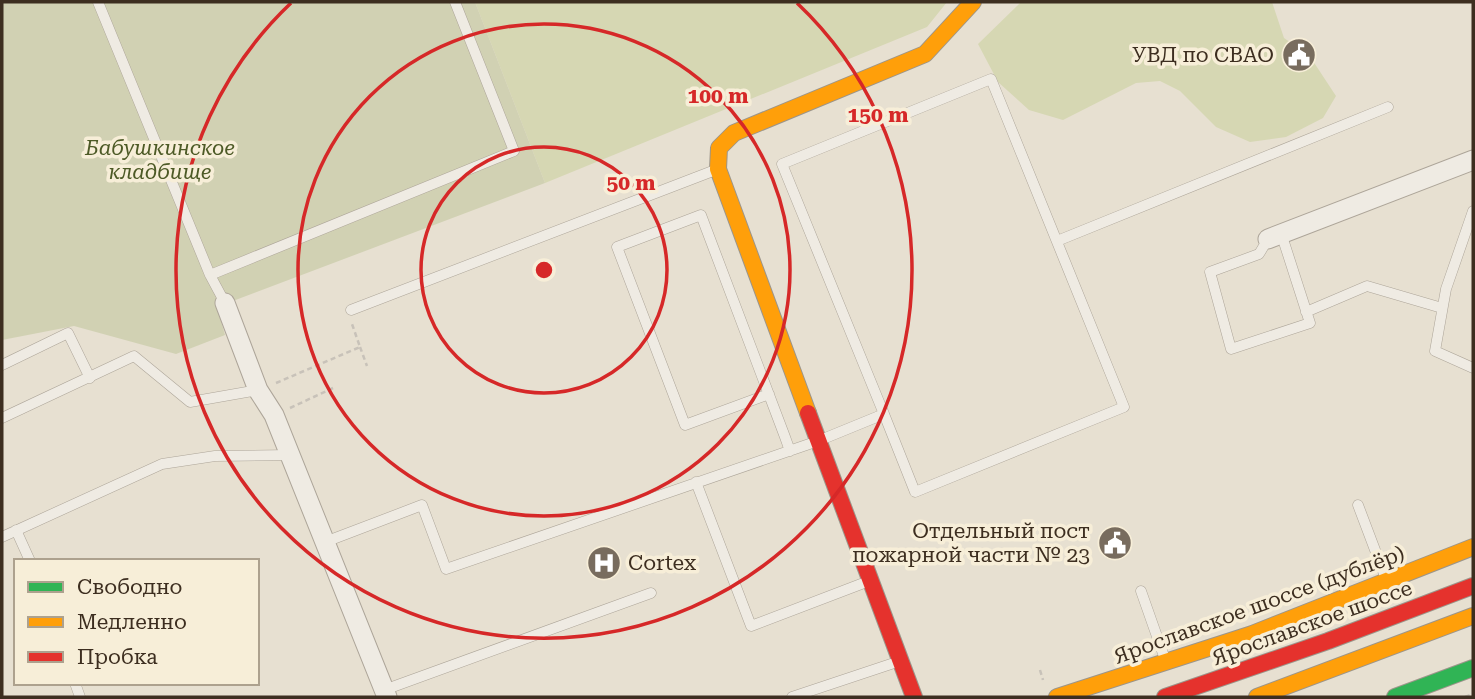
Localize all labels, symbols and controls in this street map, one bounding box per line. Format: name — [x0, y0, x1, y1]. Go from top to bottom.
public building icon: УВД по СВАО — [1280, 36, 1318, 74]
place label: УВД по СВАО — [1132, 43, 1274, 67]
text: 100 m — [688, 84, 748, 108]
text: 150 m — [848, 103, 908, 127]
park label: Бабушкинское кладбище — [84, 136, 235, 184]
text: 50 m — [606, 171, 656, 195]
centre of rings — [532, 258, 556, 282]
place label: Отдельный пост пожарной части № 23 — [852, 519, 1090, 567]
public building icon: Отдельный пост пожарной части № 23 — [1096, 524, 1134, 562]
street label: Ярославское шоссе (дублёр) — [1110, 541, 1408, 669]
hospital icon: Cortex — [585, 544, 623, 582]
place label: Cortex — [628, 551, 696, 575]
legend — [14, 559, 259, 685]
text: Свободно — [77, 575, 183, 599]
street label: Ярославское шоссе — [1209, 575, 1415, 671]
text: Медленно — [77, 610, 187, 634]
text: Пробка — [77, 645, 158, 669]

